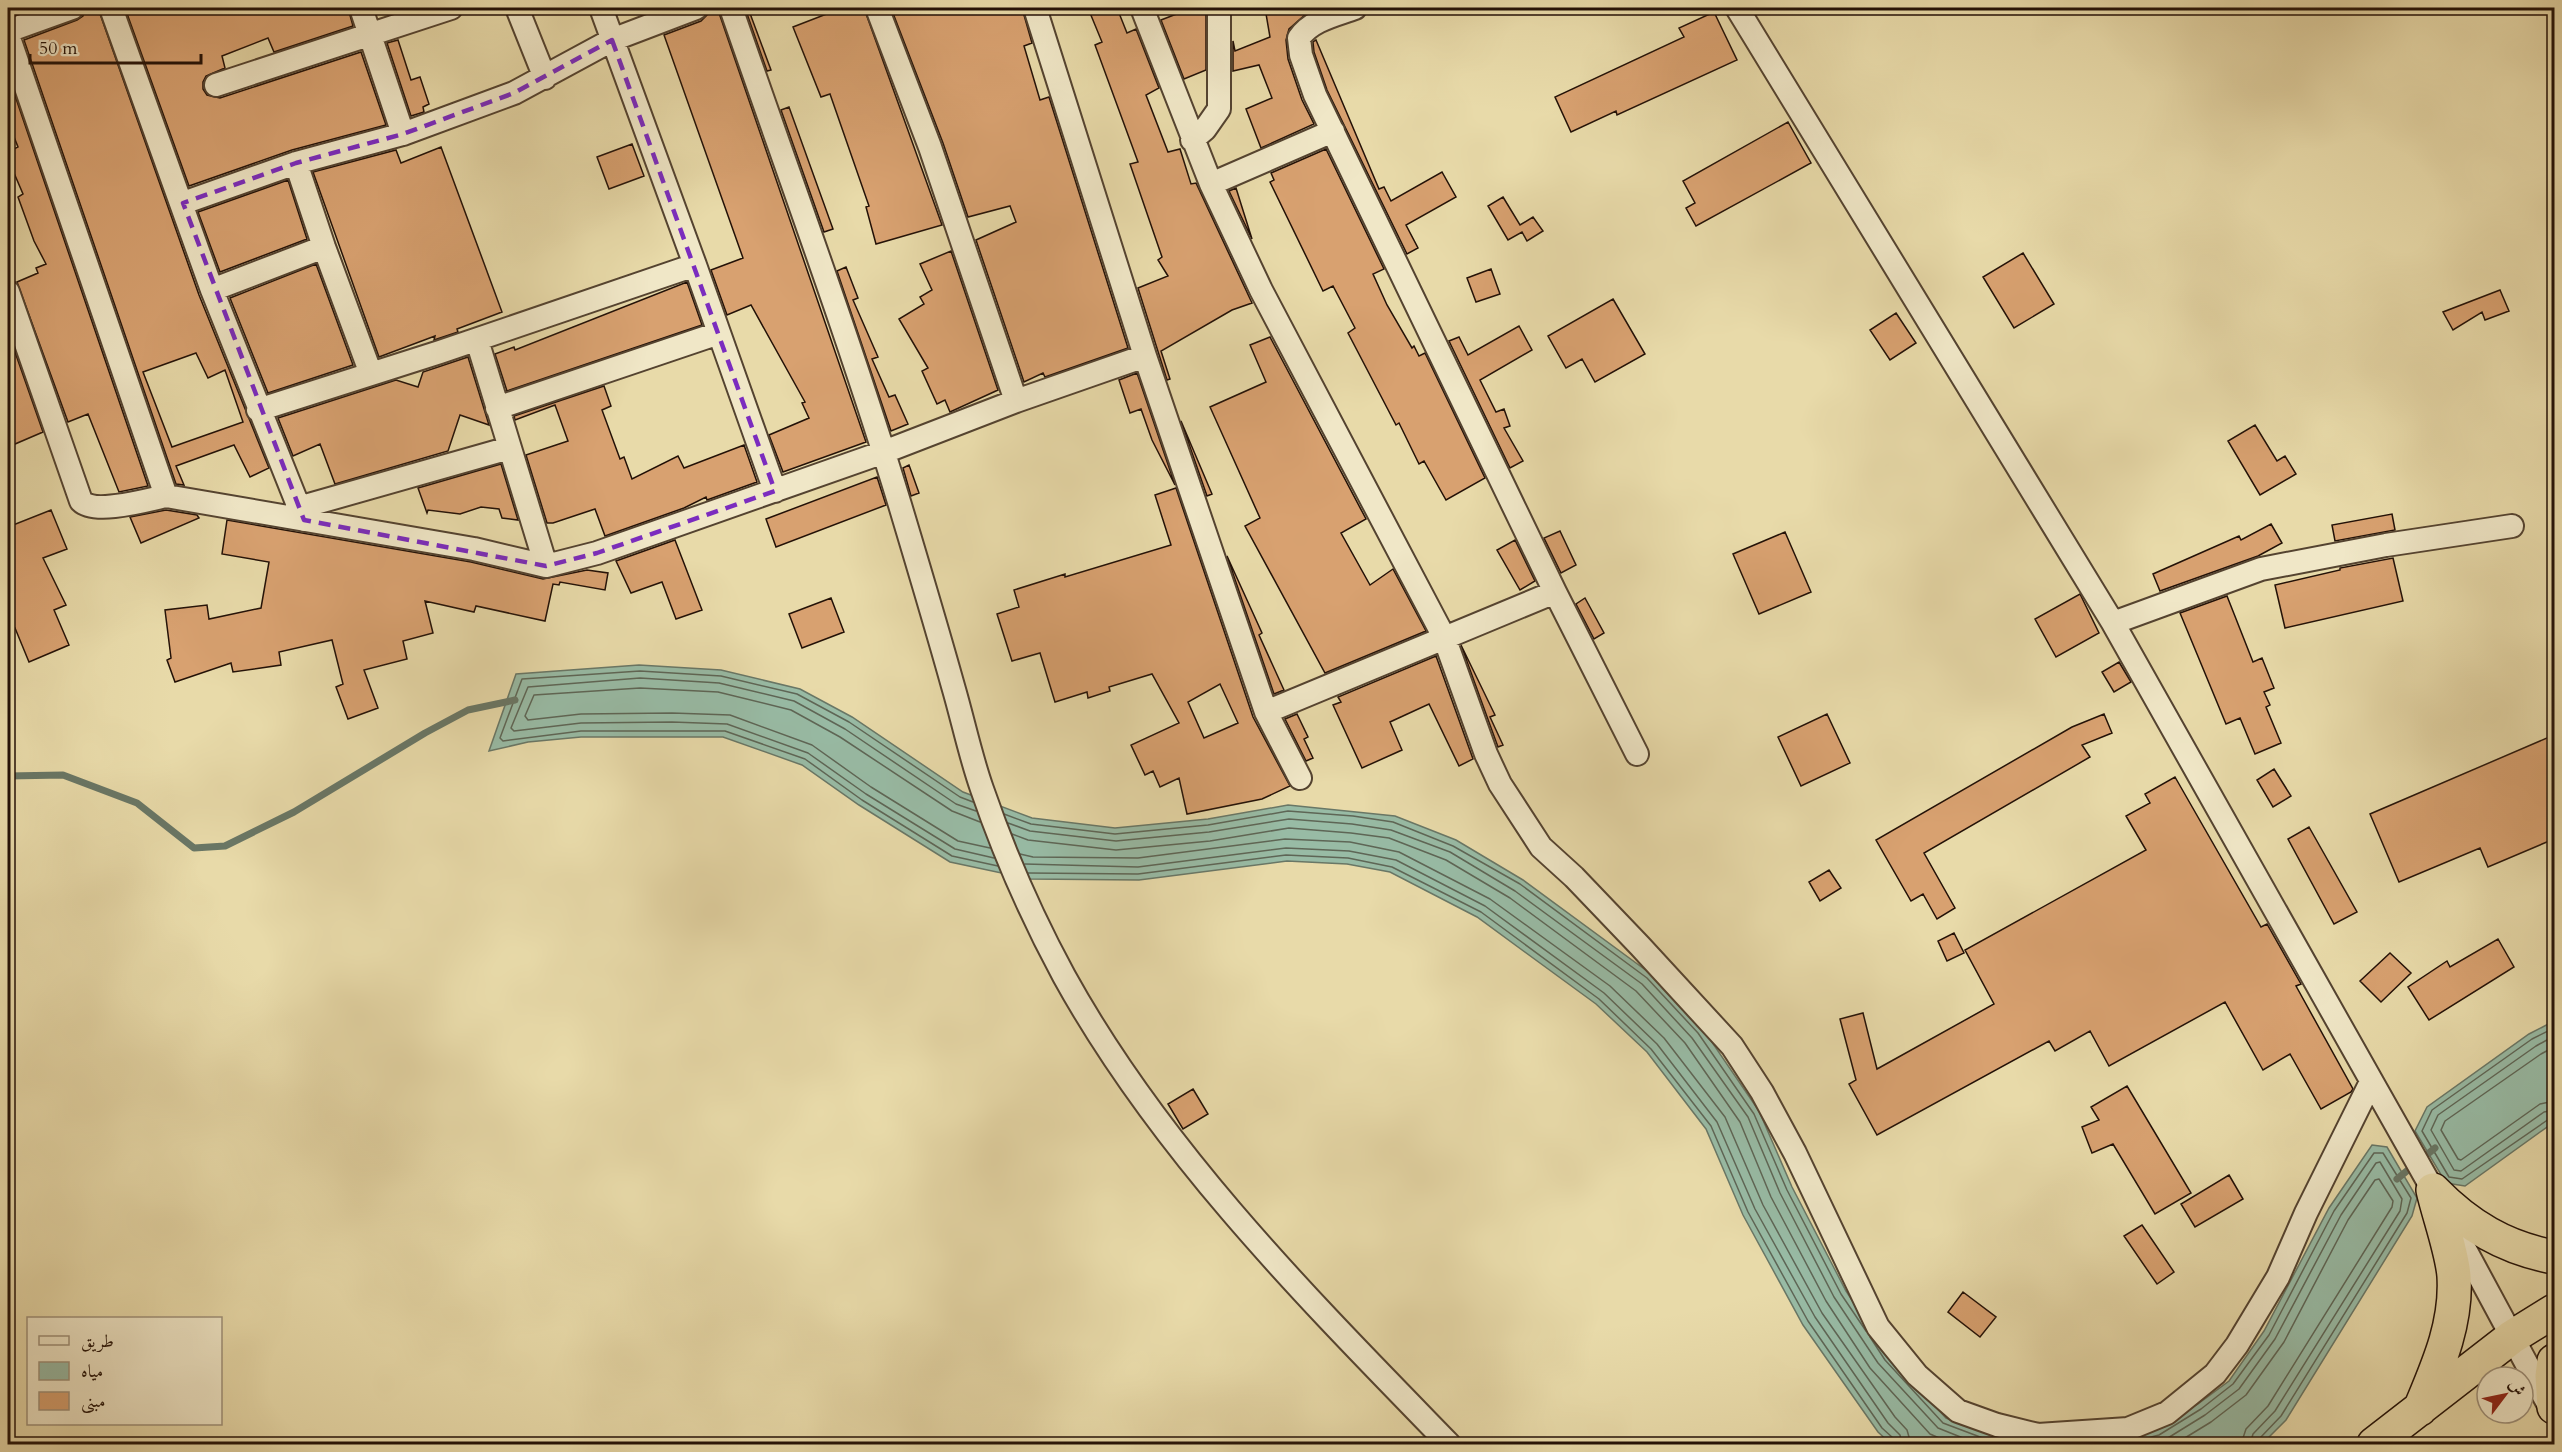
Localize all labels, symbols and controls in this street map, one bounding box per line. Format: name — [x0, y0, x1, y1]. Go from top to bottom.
scale bar — [30, 27, 201, 65]
text: 50 m — [39, 36, 78, 61]
legend — [27, 1317, 222, 1425]
text: طريق — [81, 1329, 114, 1354]
text: مياه — [81, 1359, 103, 1384]
north arrow — [2475, 1365, 2535, 1425]
text: ش — [2503, 1375, 2530, 1400]
text: مبنى — [81, 1389, 106, 1414]

